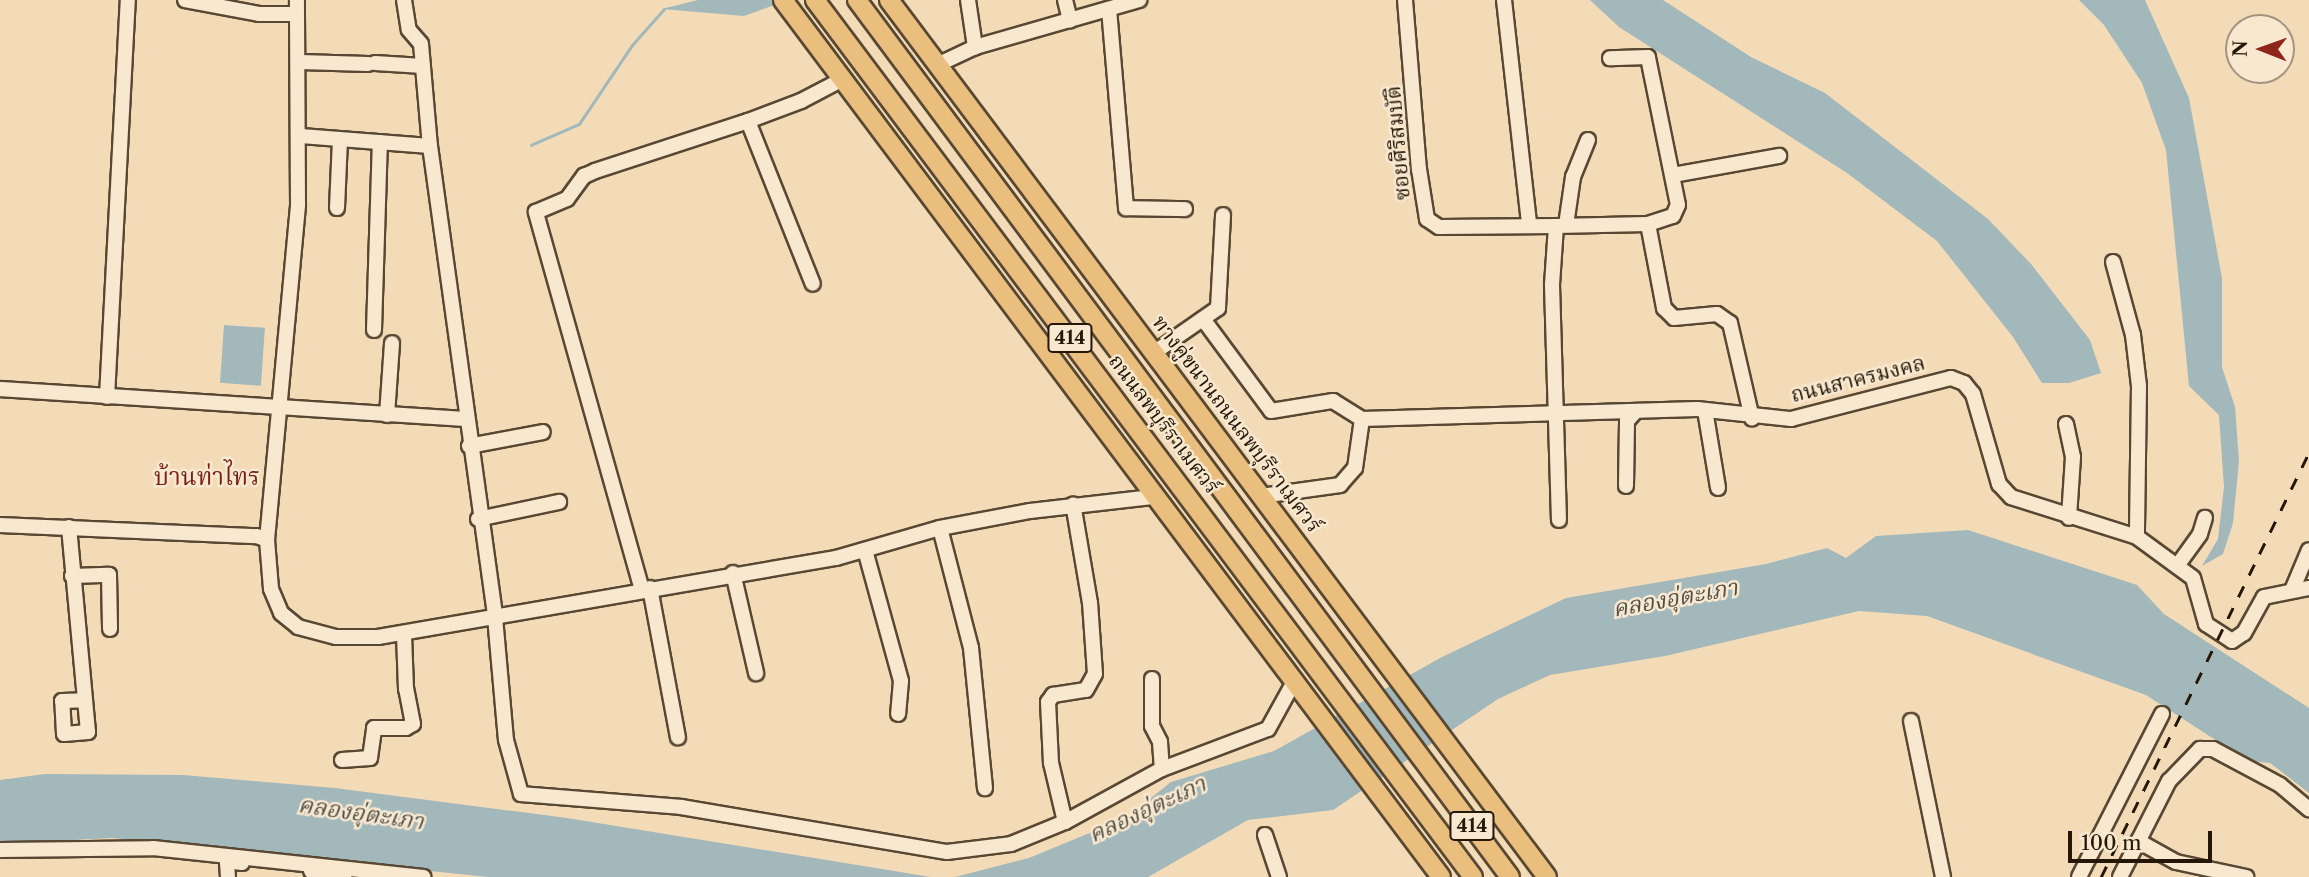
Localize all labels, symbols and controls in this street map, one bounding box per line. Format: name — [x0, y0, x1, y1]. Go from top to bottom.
north arrow — [2225, 14, 2295, 84]
text: N — [2229, 40, 2252, 57]
street label: ซอยศิริสมบัติ — [1380, 85, 1416, 201]
street label: ทางคู่ขนานถนนลพบุรีราเมศวร์ — [1147, 310, 1327, 538]
road number: 414 — [1047, 322, 1093, 354]
street label: ถนนลพบุรีราเมศวร์ — [1103, 349, 1225, 499]
street label: ถนนสาครมงคล — [1788, 350, 1928, 408]
district label: บ้านท่าไทร — [154, 463, 260, 491]
water label: คลองอุ่ตะเภา — [1610, 573, 1740, 623]
water label: คลองอุ่ตะเภา — [1084, 770, 1210, 848]
water label: คลองอุ่ตะเภา — [297, 791, 425, 835]
road number: 414 — [1449, 810, 1495, 842]
scale bar — [2071, 818, 2214, 862]
text: 100 m — [2081, 830, 2142, 855]

